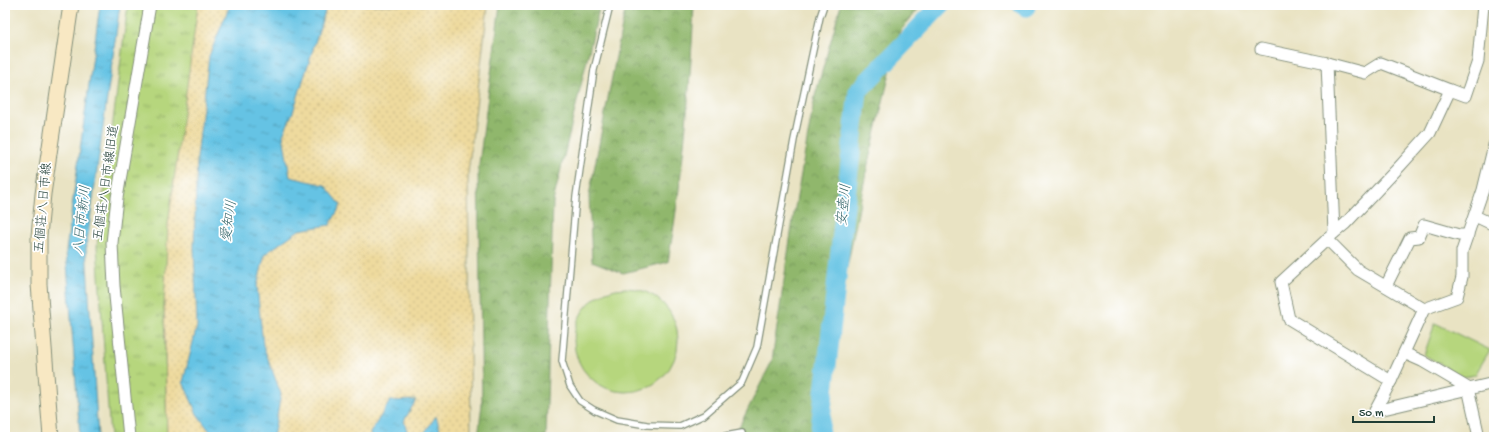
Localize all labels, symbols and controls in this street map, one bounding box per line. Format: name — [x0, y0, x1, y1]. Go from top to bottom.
street label: 五個荘八日市線旧道 — [90, 124, 123, 242]
street label: 五個荘八日市線 — [32, 161, 56, 254]
water label: 安壺川 — [833, 183, 856, 227]
water label: 八日市新川 — [70, 184, 95, 256]
water label: 愛知川 — [218, 199, 241, 243]
scale bar — [1353, 398, 1434, 424]
text: 50 m — [1359, 407, 1384, 421]

